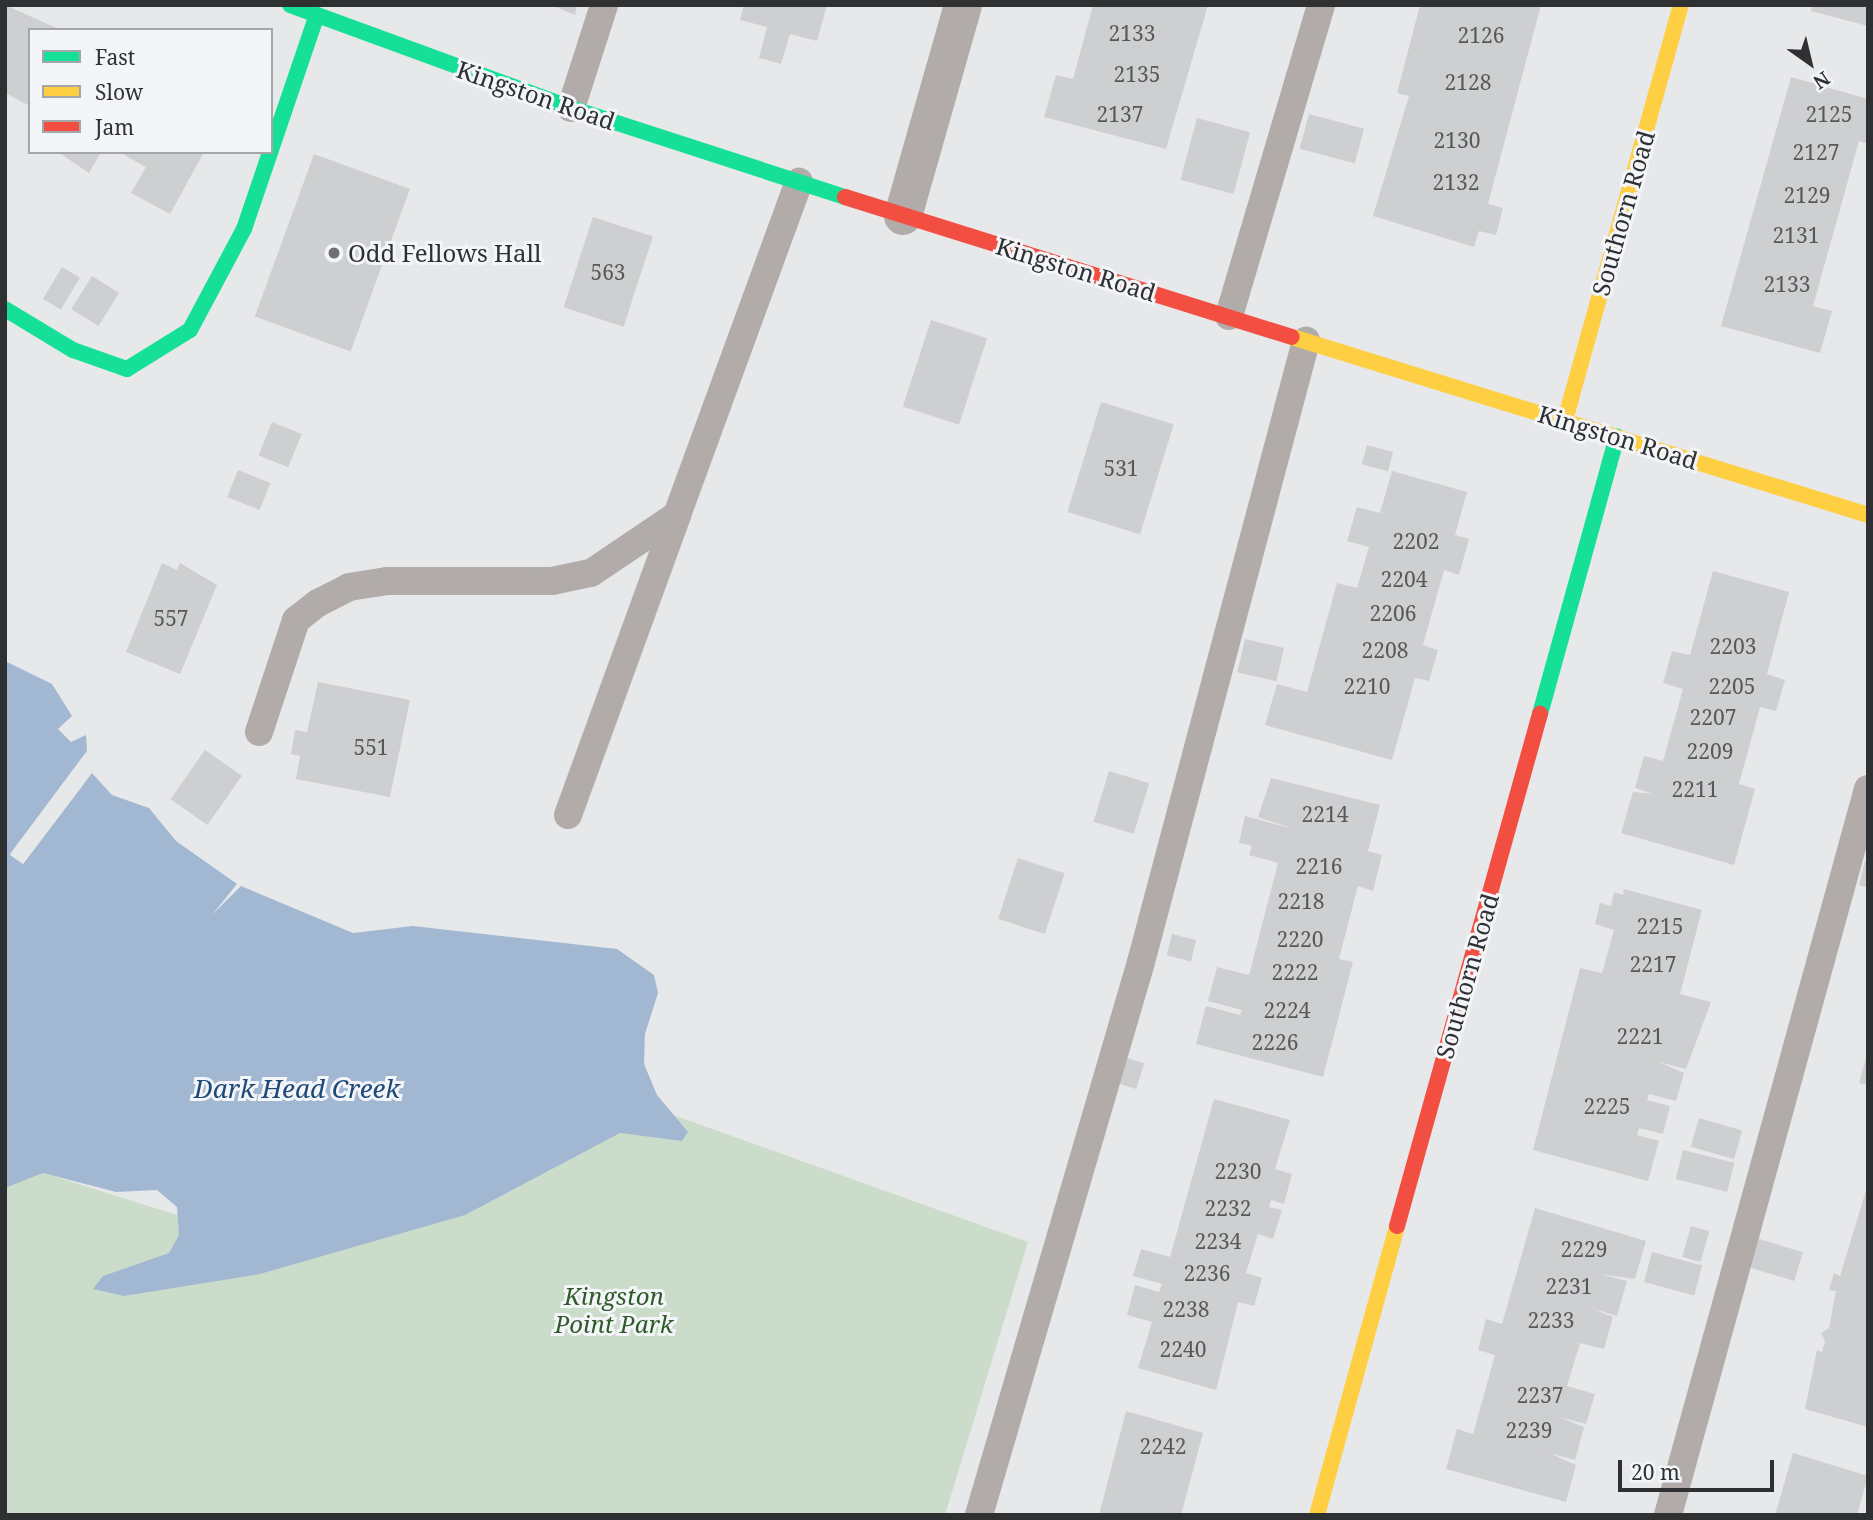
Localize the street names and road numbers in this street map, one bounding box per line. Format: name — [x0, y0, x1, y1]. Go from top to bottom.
street label: Kingston Road — [453, 54, 619, 136]
street label: Southorn Road — [1586, 127, 1660, 299]
street label: Kingston Road — [993, 231, 1159, 307]
street label: Kingston Road — [1535, 399, 1701, 475]
street label: Southorn Road — [1430, 890, 1504, 1062]

